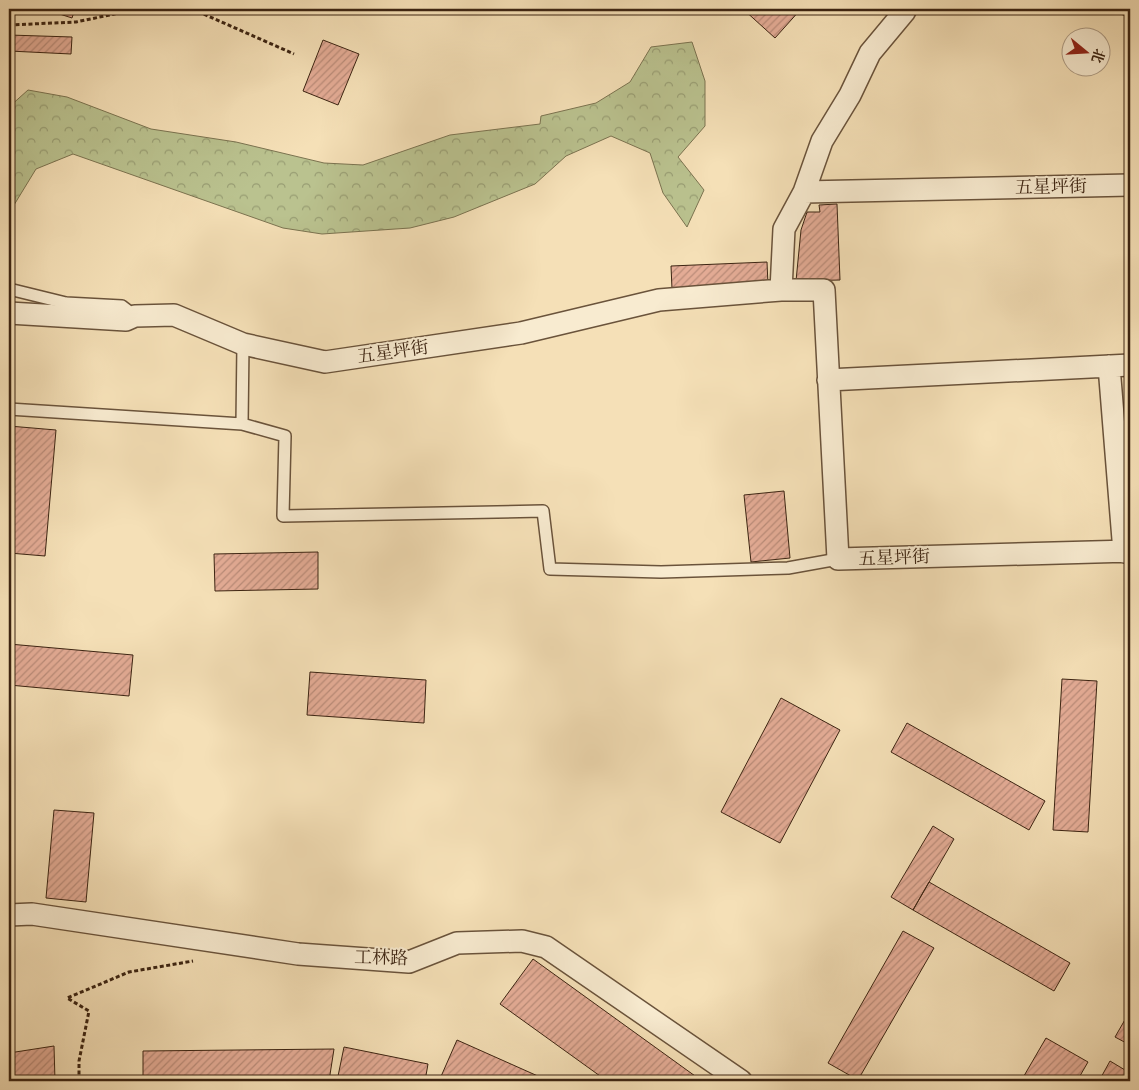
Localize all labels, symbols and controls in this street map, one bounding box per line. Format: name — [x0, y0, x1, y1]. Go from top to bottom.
north arrow — [1062, 28, 1112, 78]
text: 北 — [1087, 46, 1109, 65]
street label: 五星坪街 — [1015, 174, 1087, 200]
street label: 五星坪街 — [356, 335, 430, 369]
street label: 五星坪街 — [858, 544, 930, 572]
street label: 工林路 — [354, 945, 408, 971]

